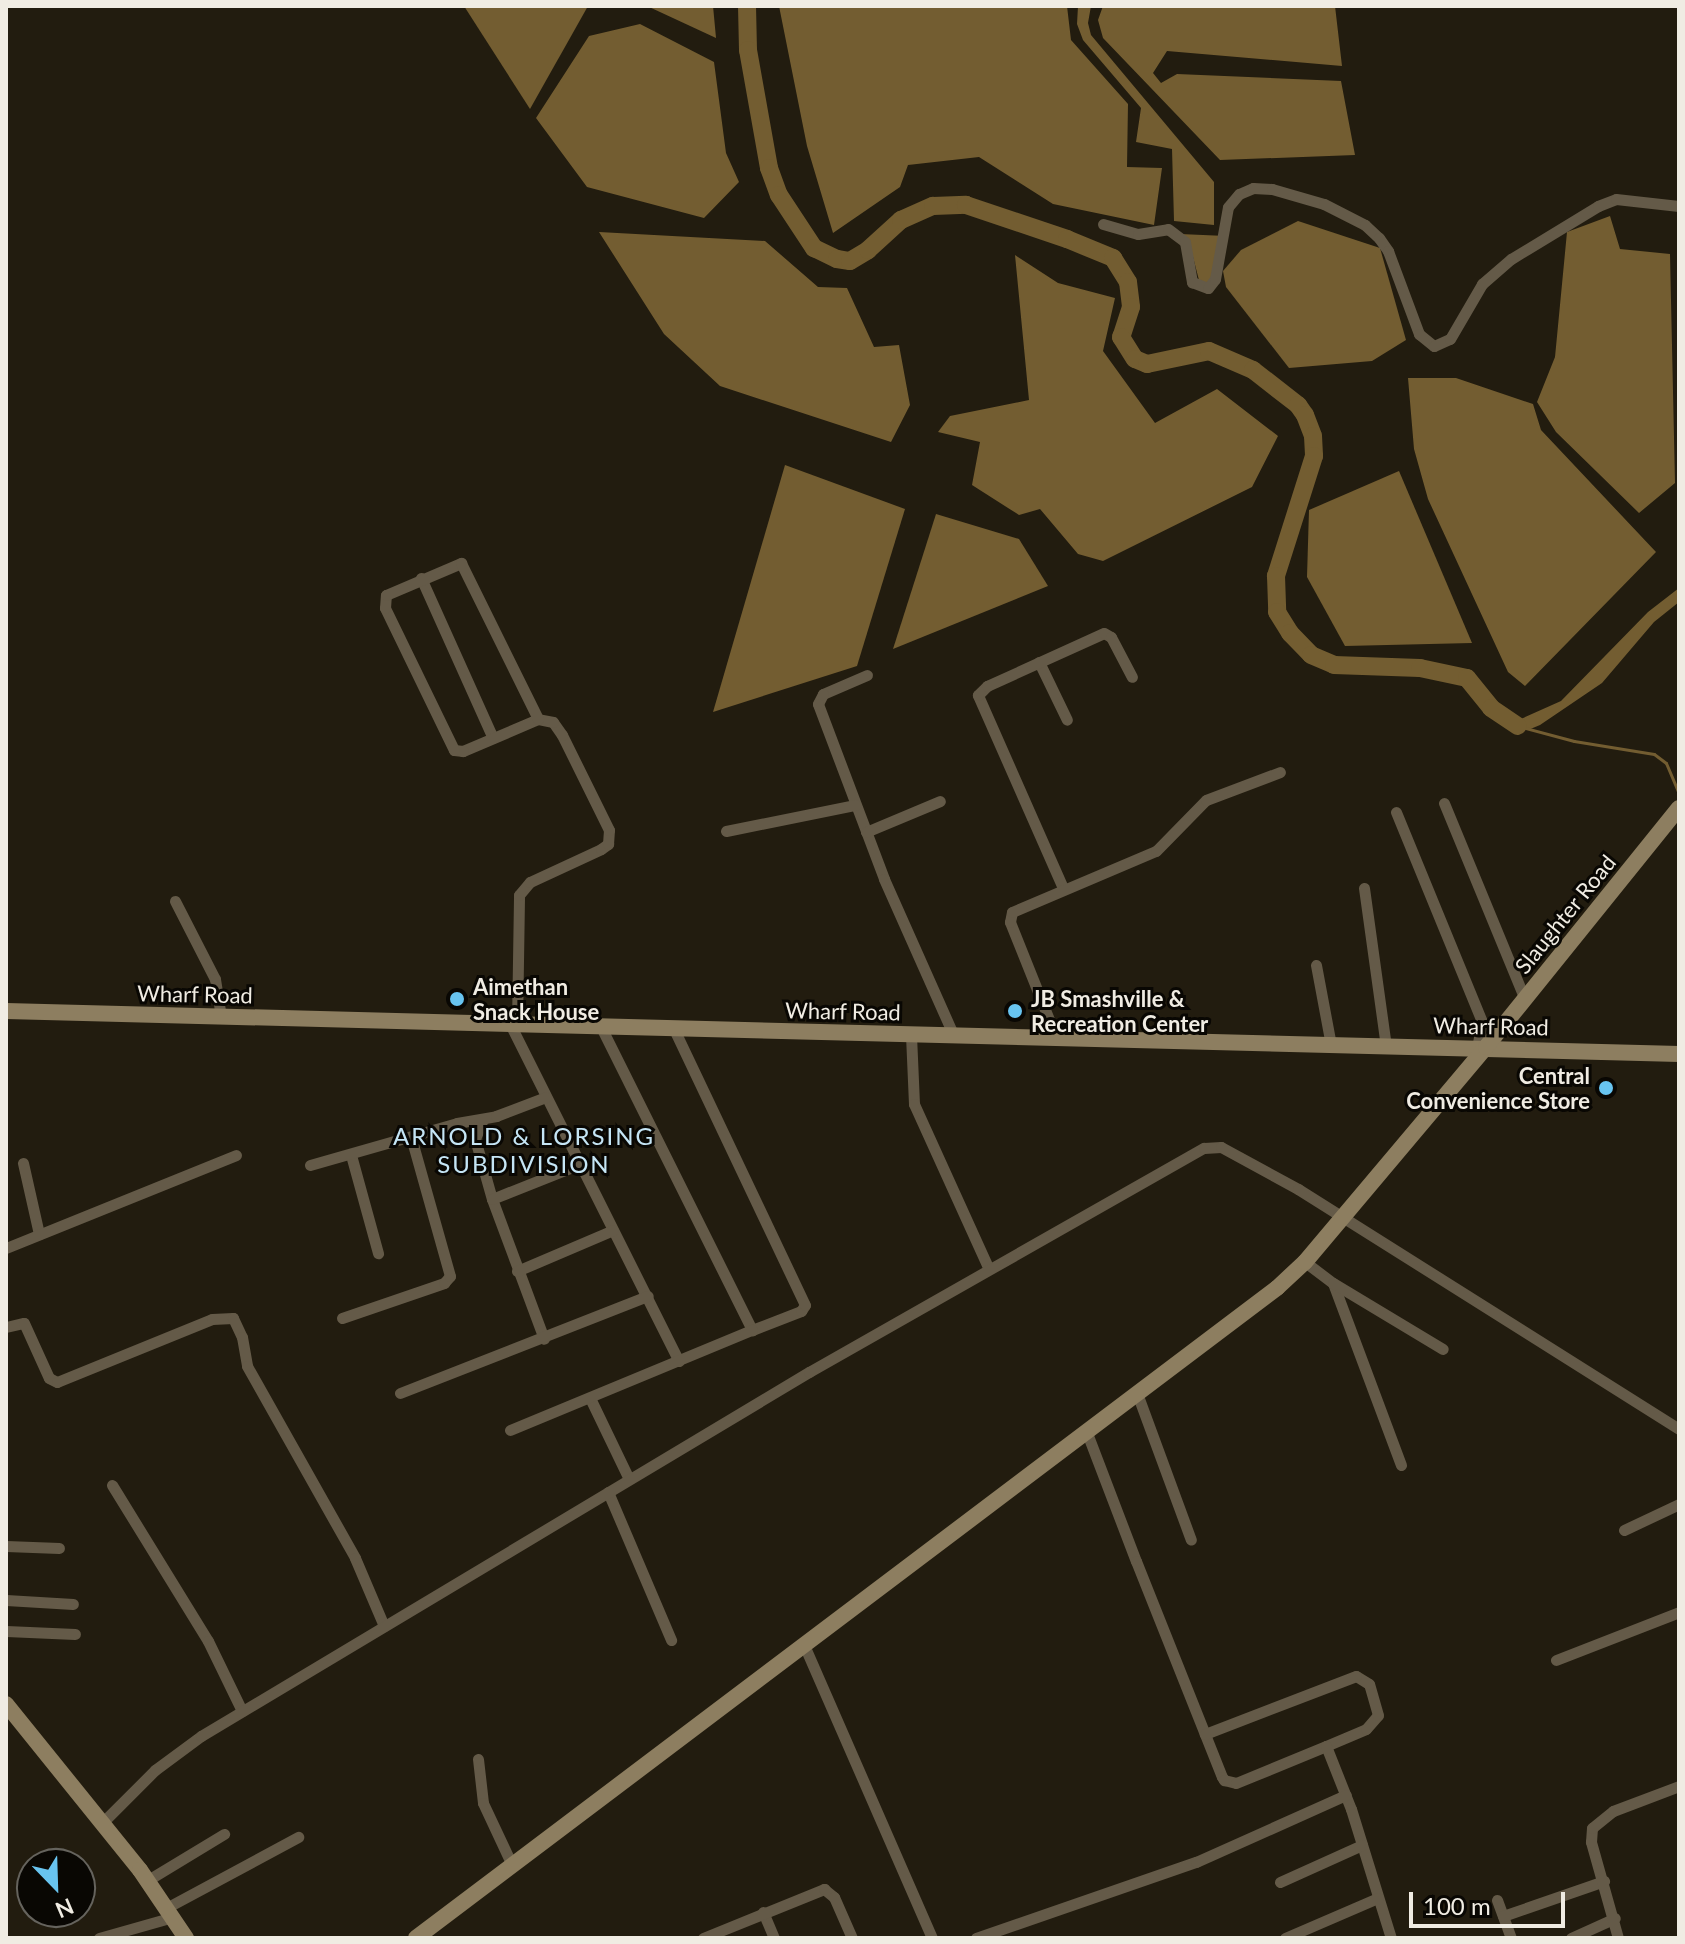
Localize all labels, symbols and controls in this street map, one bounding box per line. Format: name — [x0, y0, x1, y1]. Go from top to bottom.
street label: Slaughter Road — [1509, 849, 1621, 979]
place label: Aimethan Snack House — [473, 973, 599, 1024]
street label: Wharf Road — [137, 980, 253, 1008]
place label: JB Smashville & Recreation Center — [1031, 985, 1208, 1036]
marker: Aimethan Snack House — [448, 990, 466, 1008]
street label: Wharf Road — [785, 997, 901, 1025]
marker: JB Smashville & Recreation Center — [1006, 1002, 1024, 1020]
street label: Wharf Road — [1433, 1012, 1549, 1040]
place label: Central Convenience Store — [1406, 1062, 1590, 1114]
marker: Central Convenience Store — [1597, 1079, 1615, 1097]
district label: ARNOLD & LORSING SUBDIVISION — [393, 1122, 655, 1178]
north arrow — [16, 1848, 96, 1928]
scale bar — [1413, 1876, 1569, 1926]
text: 100 m — [1423, 1891, 1491, 1920]
text: N — [52, 1893, 78, 1924]

